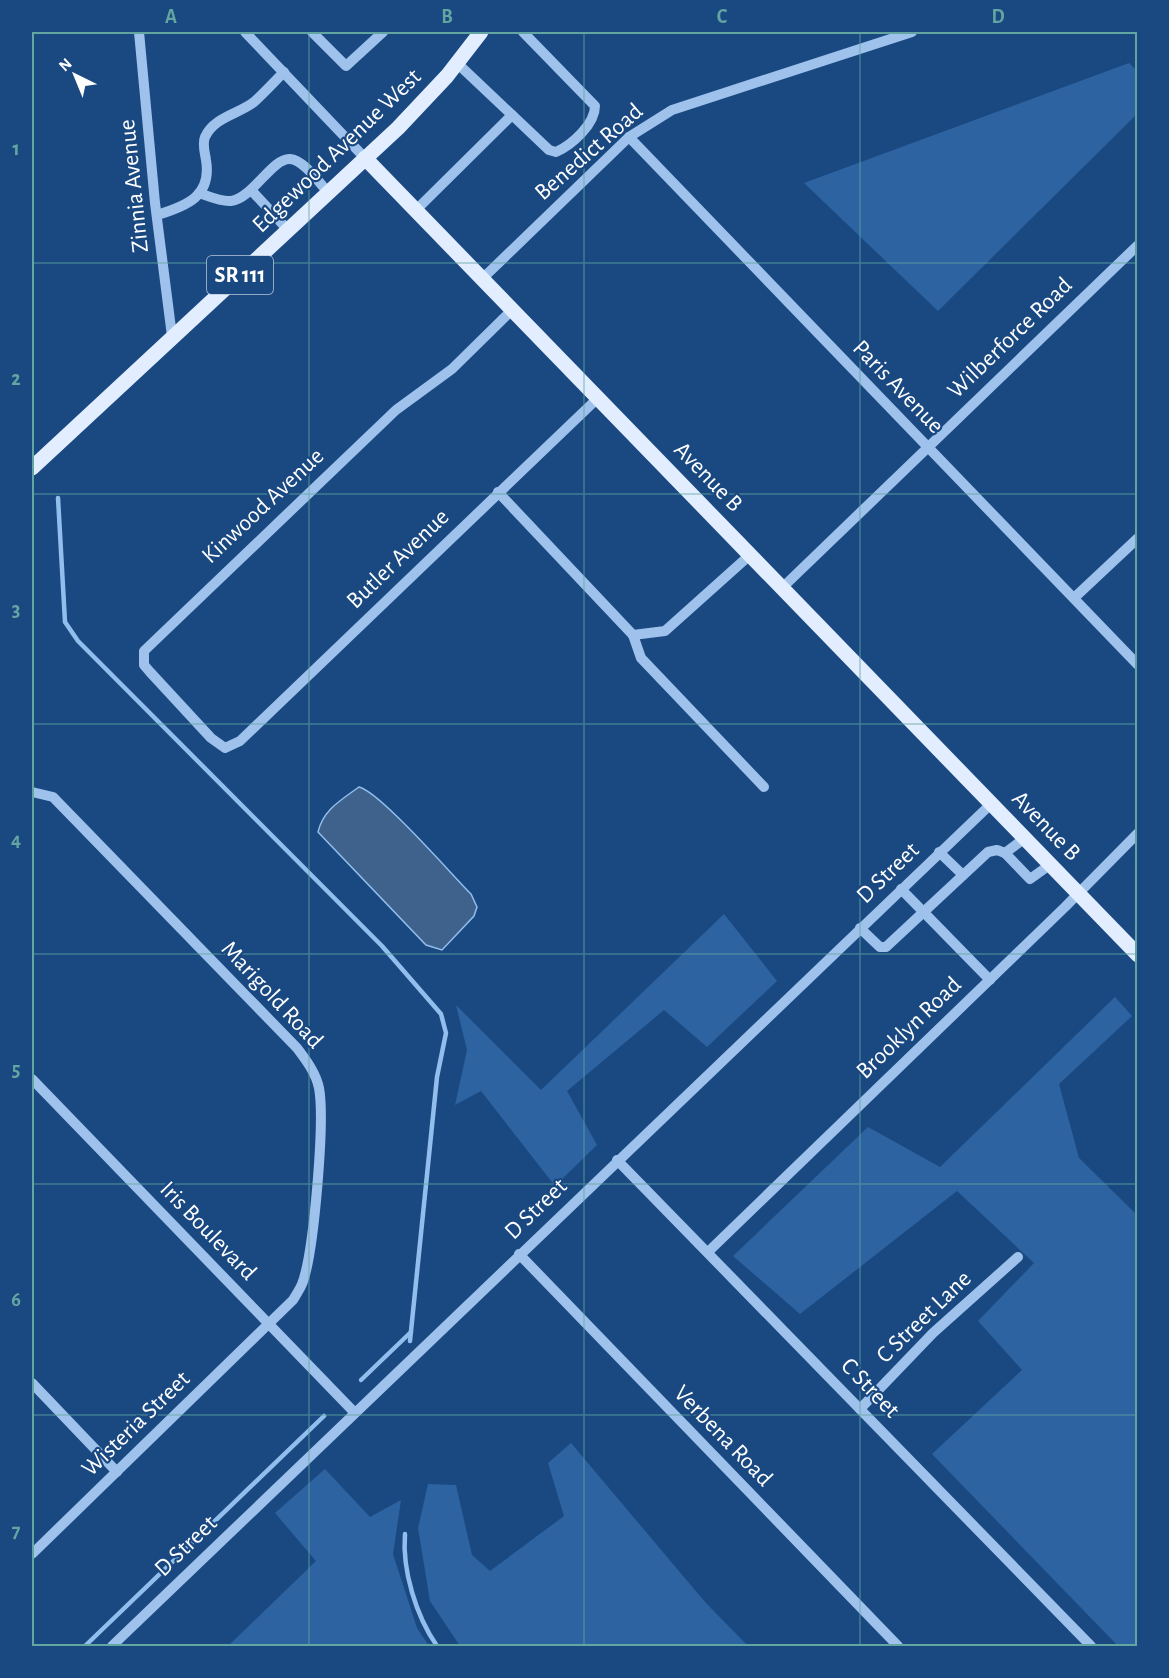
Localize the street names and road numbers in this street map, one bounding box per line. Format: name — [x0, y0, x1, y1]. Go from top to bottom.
street label: Edgewood Avenue West — [248, 64, 426, 237]
street label: Benedict Road — [531, 99, 647, 205]
street label: Zinnia Avenue — [115, 118, 153, 254]
road number: SR 111 — [207, 256, 273, 294]
street label: Wilberforce Road — [943, 273, 1077, 403]
street label: Paris Avenue — [848, 336, 948, 438]
street label: Avenue B — [669, 437, 747, 517]
street label: Kinwood Avenue — [198, 444, 328, 568]
street label: Butler Avenue — [342, 505, 454, 613]
street label: Avenue B — [1007, 786, 1085, 866]
street label: D Street — [852, 838, 924, 908]
street label: Marigold Road — [217, 937, 327, 1053]
street label: Brooklyn Road — [852, 972, 966, 1084]
street label: D Street — [500, 1174, 572, 1244]
street label: Iris Boulevard — [155, 1177, 261, 1285]
street label: C Street Lane — [872, 1266, 976, 1368]
street label: C Street — [836, 1353, 904, 1423]
street label: Wisteria Street — [77, 1367, 195, 1481]
street label: Verbena Road — [669, 1381, 777, 1491]
street label: D Street — [150, 1511, 222, 1581]

